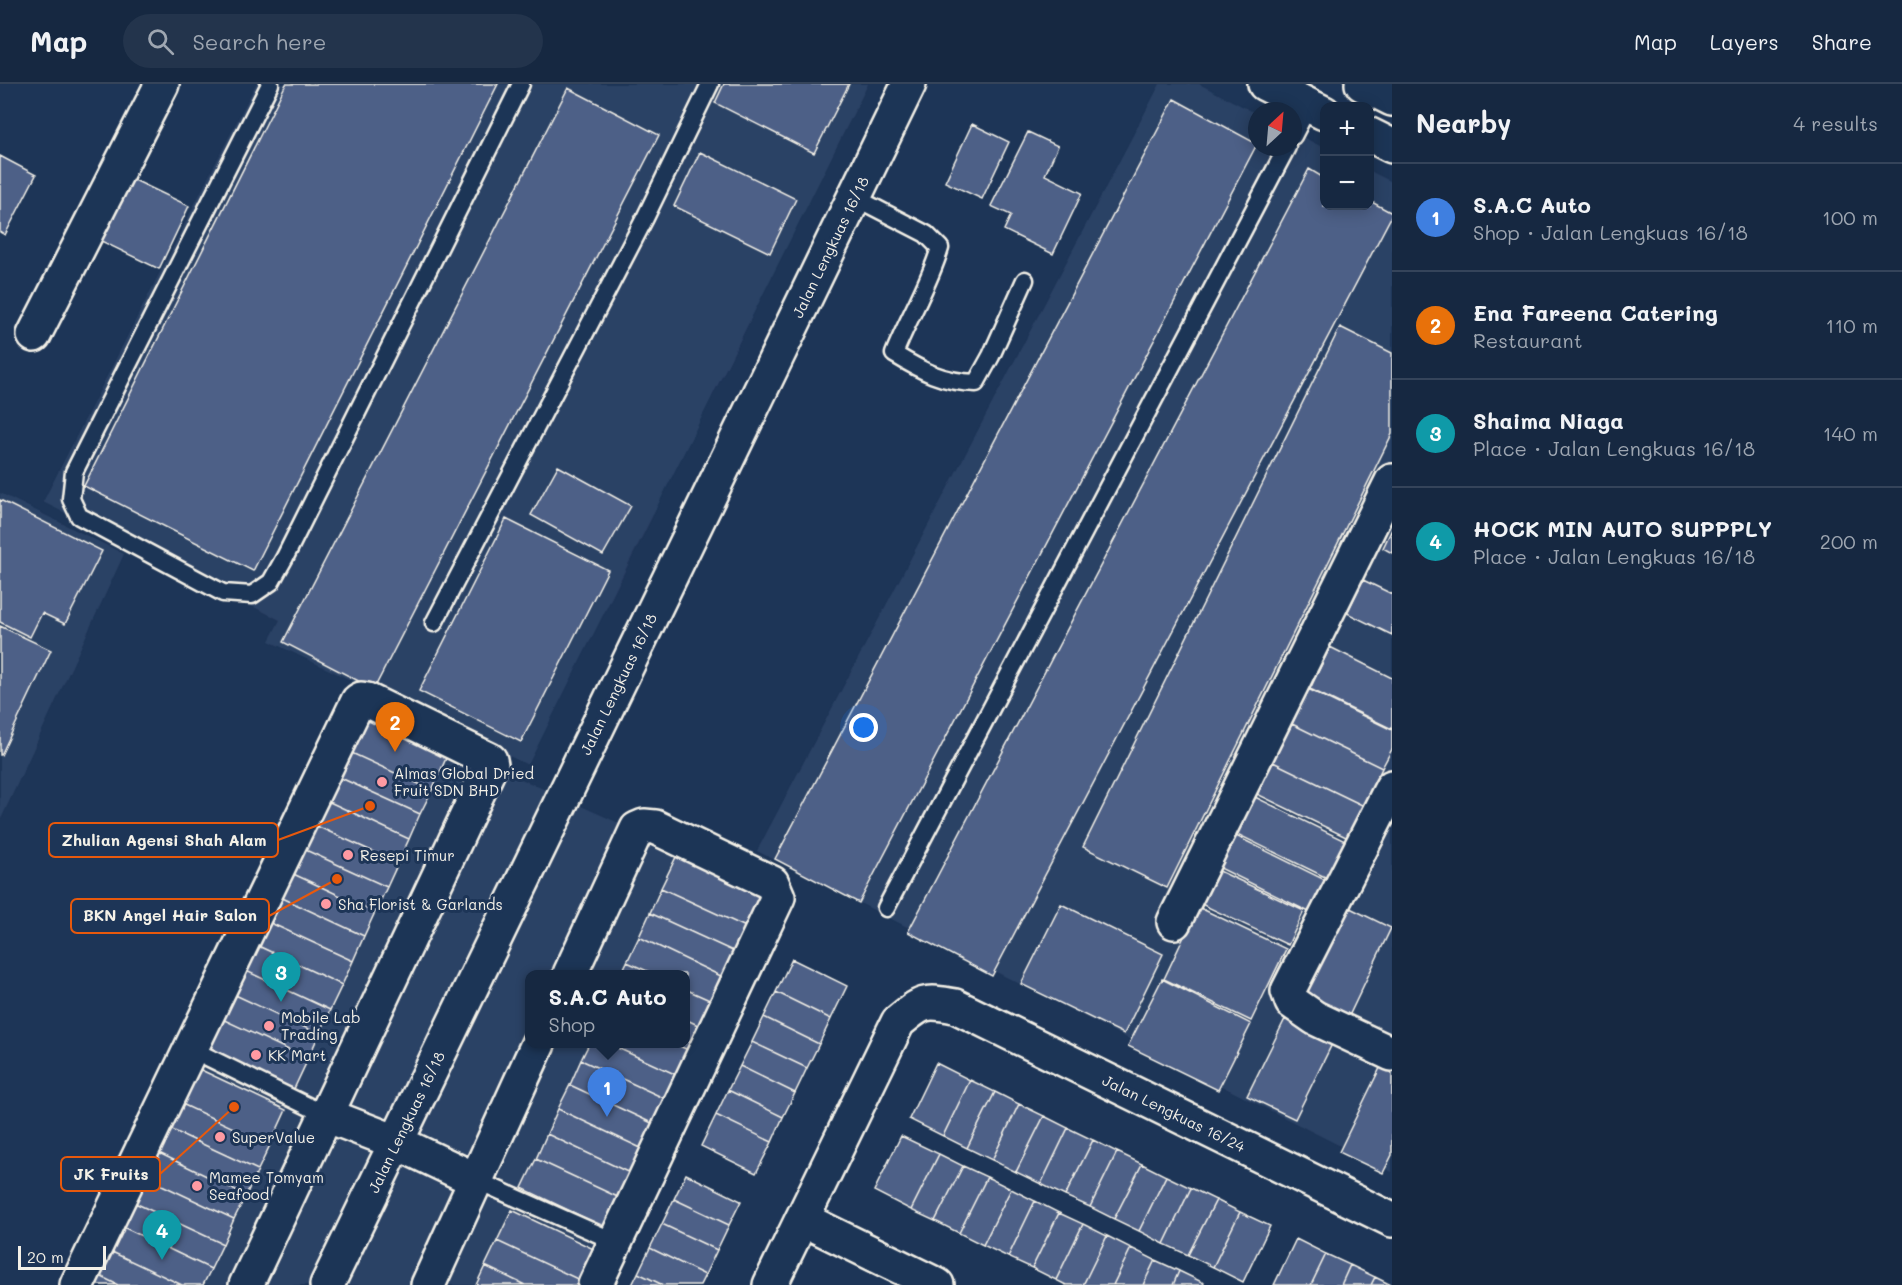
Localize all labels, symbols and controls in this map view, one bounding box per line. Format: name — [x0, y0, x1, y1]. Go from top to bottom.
search box — [123, 14, 543, 68]
text: Map — [30, 23, 87, 59]
icon: search — [144, 25, 177, 58]
text: Search here — [192, 27, 326, 56]
text: Map — [1634, 28, 1677, 55]
text: Layers — [1710, 28, 1779, 55]
text: Share — [1812, 28, 1872, 55]
north arrow — [1248, 102, 1302, 156]
map controls — [1320, 102, 1374, 210]
button: + — [1320, 102, 1374, 156]
text: Nearby — [1416, 106, 1511, 140]
text: 4 results — [1793, 110, 1878, 136]
button: − — [1320, 156, 1374, 210]
street label: Jalan Lengkuas 16/18 — [787, 173, 873, 321]
text: S.A.C Auto — [1473, 190, 1591, 219]
text: 1 — [1431, 204, 1440, 230]
text: 100 m — [1822, 204, 1878, 230]
text: Shop · Jalan Lengkuas 16/18 — [1473, 219, 1748, 245]
text: Ena Fareena Catering — [1473, 298, 1718, 327]
text: 2 — [1430, 312, 1441, 338]
text: 110 m — [1825, 312, 1878, 338]
text: Restaurant — [1473, 327, 1583, 353]
text: Shaima Niaga — [1473, 406, 1624, 435]
text: 3 — [1430, 420, 1442, 446]
text: 140 m — [1823, 420, 1878, 446]
text: Place · Jalan Lengkuas 16/18 — [1473, 435, 1755, 461]
text: HOCK MIN AUTO SUPPPLY — [1473, 514, 1772, 543]
text: 4 — [1429, 528, 1442, 554]
text: 200 m — [1820, 528, 1878, 554]
text: Place · Jalan Lengkuas 16/18 — [1473, 543, 1755, 569]
street label: Jalan Lengkuas 16/18 — [575, 610, 661, 758]
pin: 2 — [376, 702, 414, 752]
your location — [849, 713, 878, 742]
place label: Almas Global Dried Fruit SDN BHD — [394, 763, 534, 800]
marker: Almas Global Dried Fruit SDN BHD — [375, 775, 389, 789]
callout: Zhulian Agensi Shah Alam — [49, 823, 278, 857]
text: Zhulian Agensi Shah Alam — [61, 829, 267, 850]
place label: Resepi Timur — [360, 845, 455, 865]
marker: Resepi Timur — [341, 848, 355, 862]
place label: Sha Florist & Garlands — [338, 894, 503, 914]
marker: Sha Florist & Garlands — [319, 897, 333, 911]
callout: BKN Angel Hair Salon — [71, 899, 269, 933]
text: BKN Angel Hair Salon — [83, 904, 257, 925]
pin: 3 — [262, 952, 300, 1002]
popup — [525, 970, 690, 1048]
text: S.A.C Auto — [549, 982, 666, 1011]
place label: Mobile Lab Trading — [281, 1007, 361, 1044]
text: Shop — [549, 1011, 595, 1037]
marker: Mobile Lab Trading — [262, 1019, 276, 1033]
place label: KK Mart — [268, 1045, 326, 1065]
marker: KK Mart — [249, 1048, 263, 1062]
street label: Jalan Lengkuas 16/18 — [363, 1048, 449, 1196]
pin: 1 — [588, 1068, 626, 1117]
street label: Jalan Lengkuas 16/24 — [1099, 1070, 1249, 1156]
place label: SuperValue — [232, 1127, 315, 1147]
marker: SuperValue — [213, 1130, 227, 1144]
callout: JK Fruits — [61, 1157, 160, 1191]
text: JK Fruits — [73, 1163, 149, 1184]
place label: Mamee Tomyam Seafood — [209, 1167, 324, 1204]
marker: Mamee Tomyam Seafood — [190, 1179, 204, 1193]
pin: 4 — [142, 1210, 182, 1260]
scale bar — [18, 1243, 106, 1270]
text: 20 m — [27, 1246, 64, 1267]

